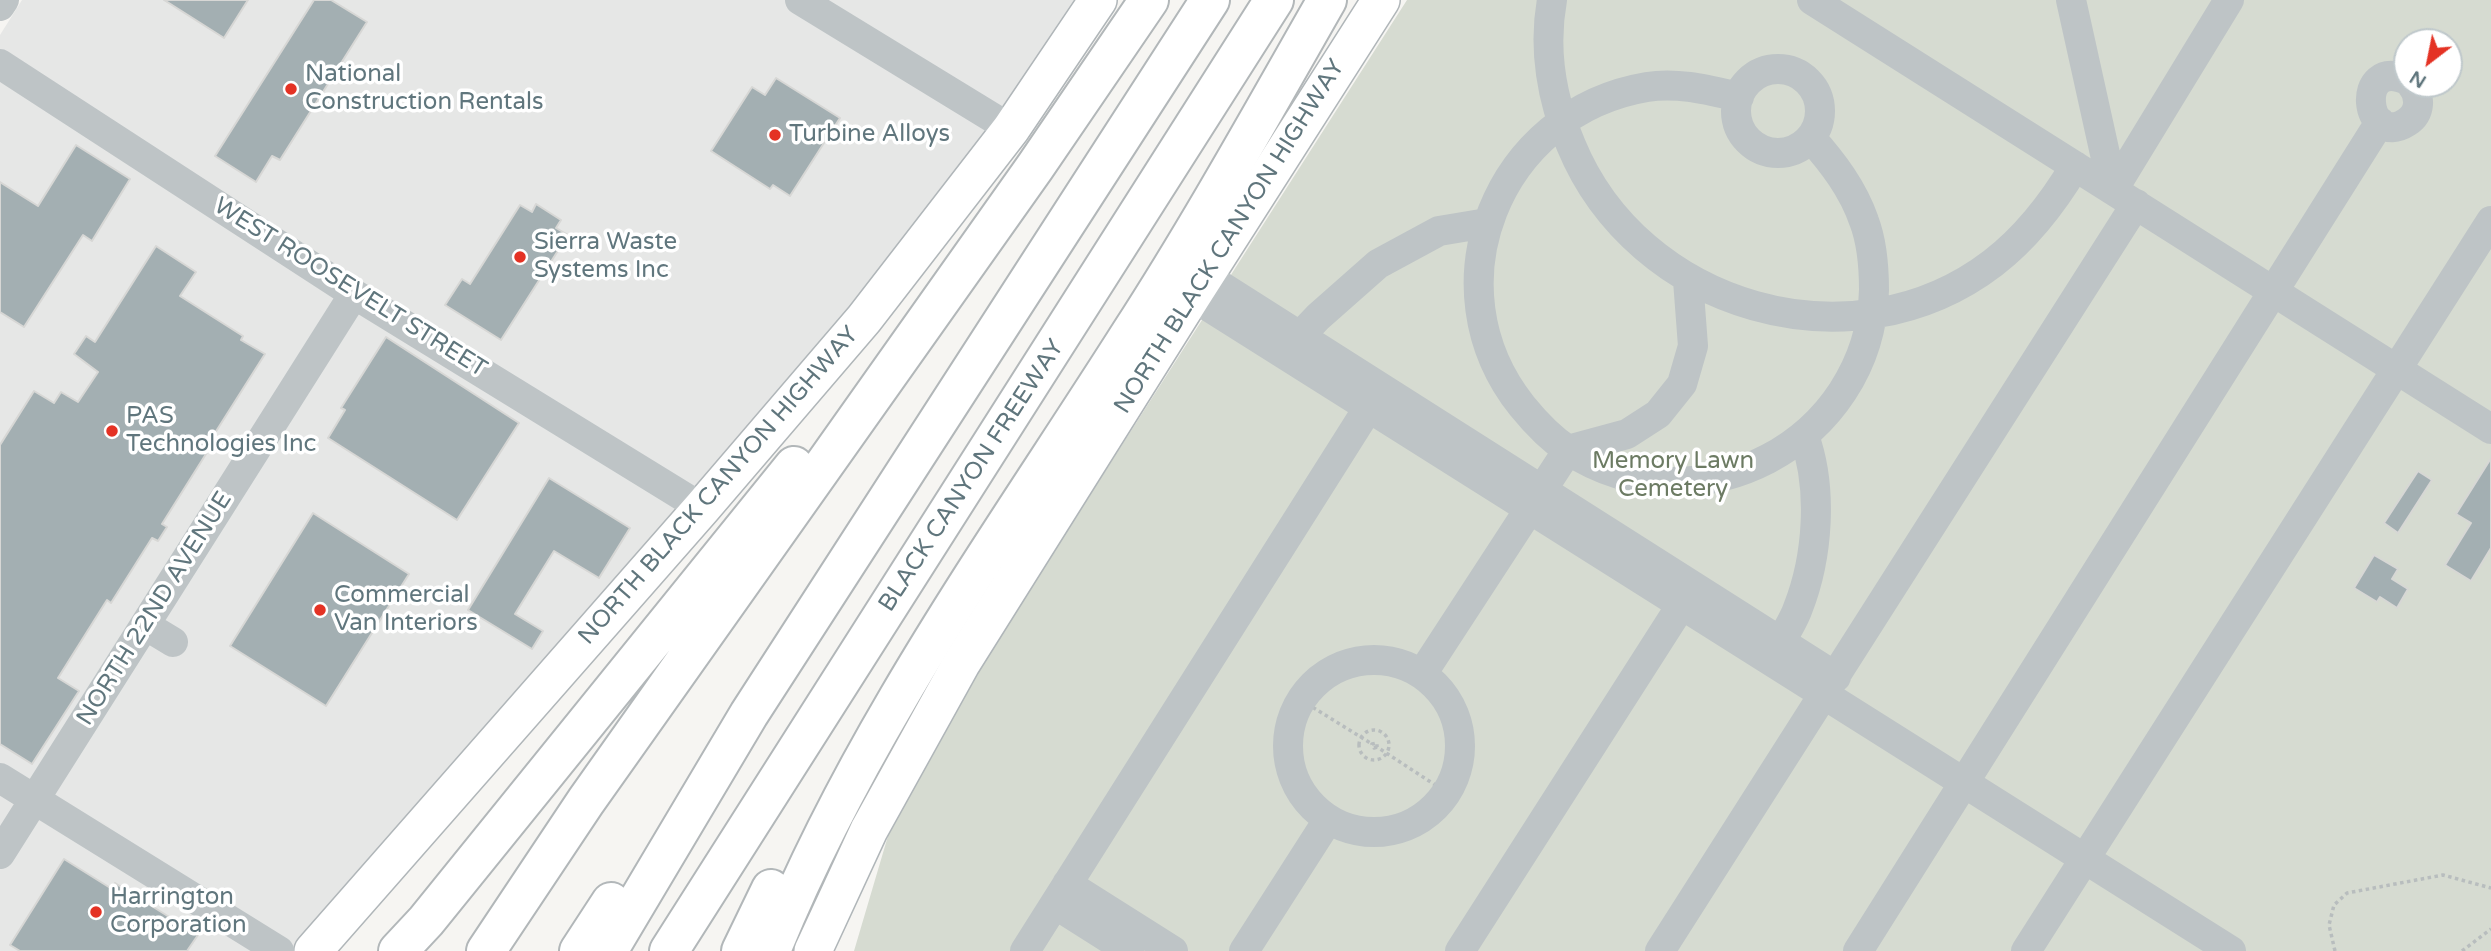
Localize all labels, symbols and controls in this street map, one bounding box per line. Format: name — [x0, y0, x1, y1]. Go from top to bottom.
north arrow — [2393, 28, 2463, 98]
street label: NORTH BLACK CANYON HIGHWAY — [1109, 55, 1351, 419]
place label: National Construction Rentals — [305, 61, 543, 117]
text: N — [2406, 66, 2430, 92]
marker: National Construction Rentals — [283, 81, 299, 97]
place label: Turbine Alloys — [789, 121, 950, 149]
marker: Turbine Alloys — [767, 127, 783, 143]
street label: WEST ROOSEVELT STREET — [208, 192, 492, 384]
place label: Sierra Waste Systems Inc — [534, 229, 677, 285]
marker: Sierra Waste Systems Inc — [512, 249, 528, 265]
street label: NORTH BLACK CANYON HIGHWAY — [573, 321, 865, 651]
street label: BLACK CANYON FREEWAY — [873, 335, 1071, 617]
place label: PAS Technologies Inc — [126, 403, 316, 459]
marker: PAS Technologies Inc — [104, 423, 120, 439]
park label: Memory Lawn Cemetery — [1592, 448, 1754, 504]
street label: NORTH 22ND AVENUE — [71, 487, 239, 731]
place label: Commercial Van Interiors — [334, 582, 478, 638]
marker: Commercial Van Interiors — [312, 602, 328, 618]
place label: Harrington Corporation — [110, 884, 247, 940]
marker: Harrington Corporation — [88, 904, 104, 920]

